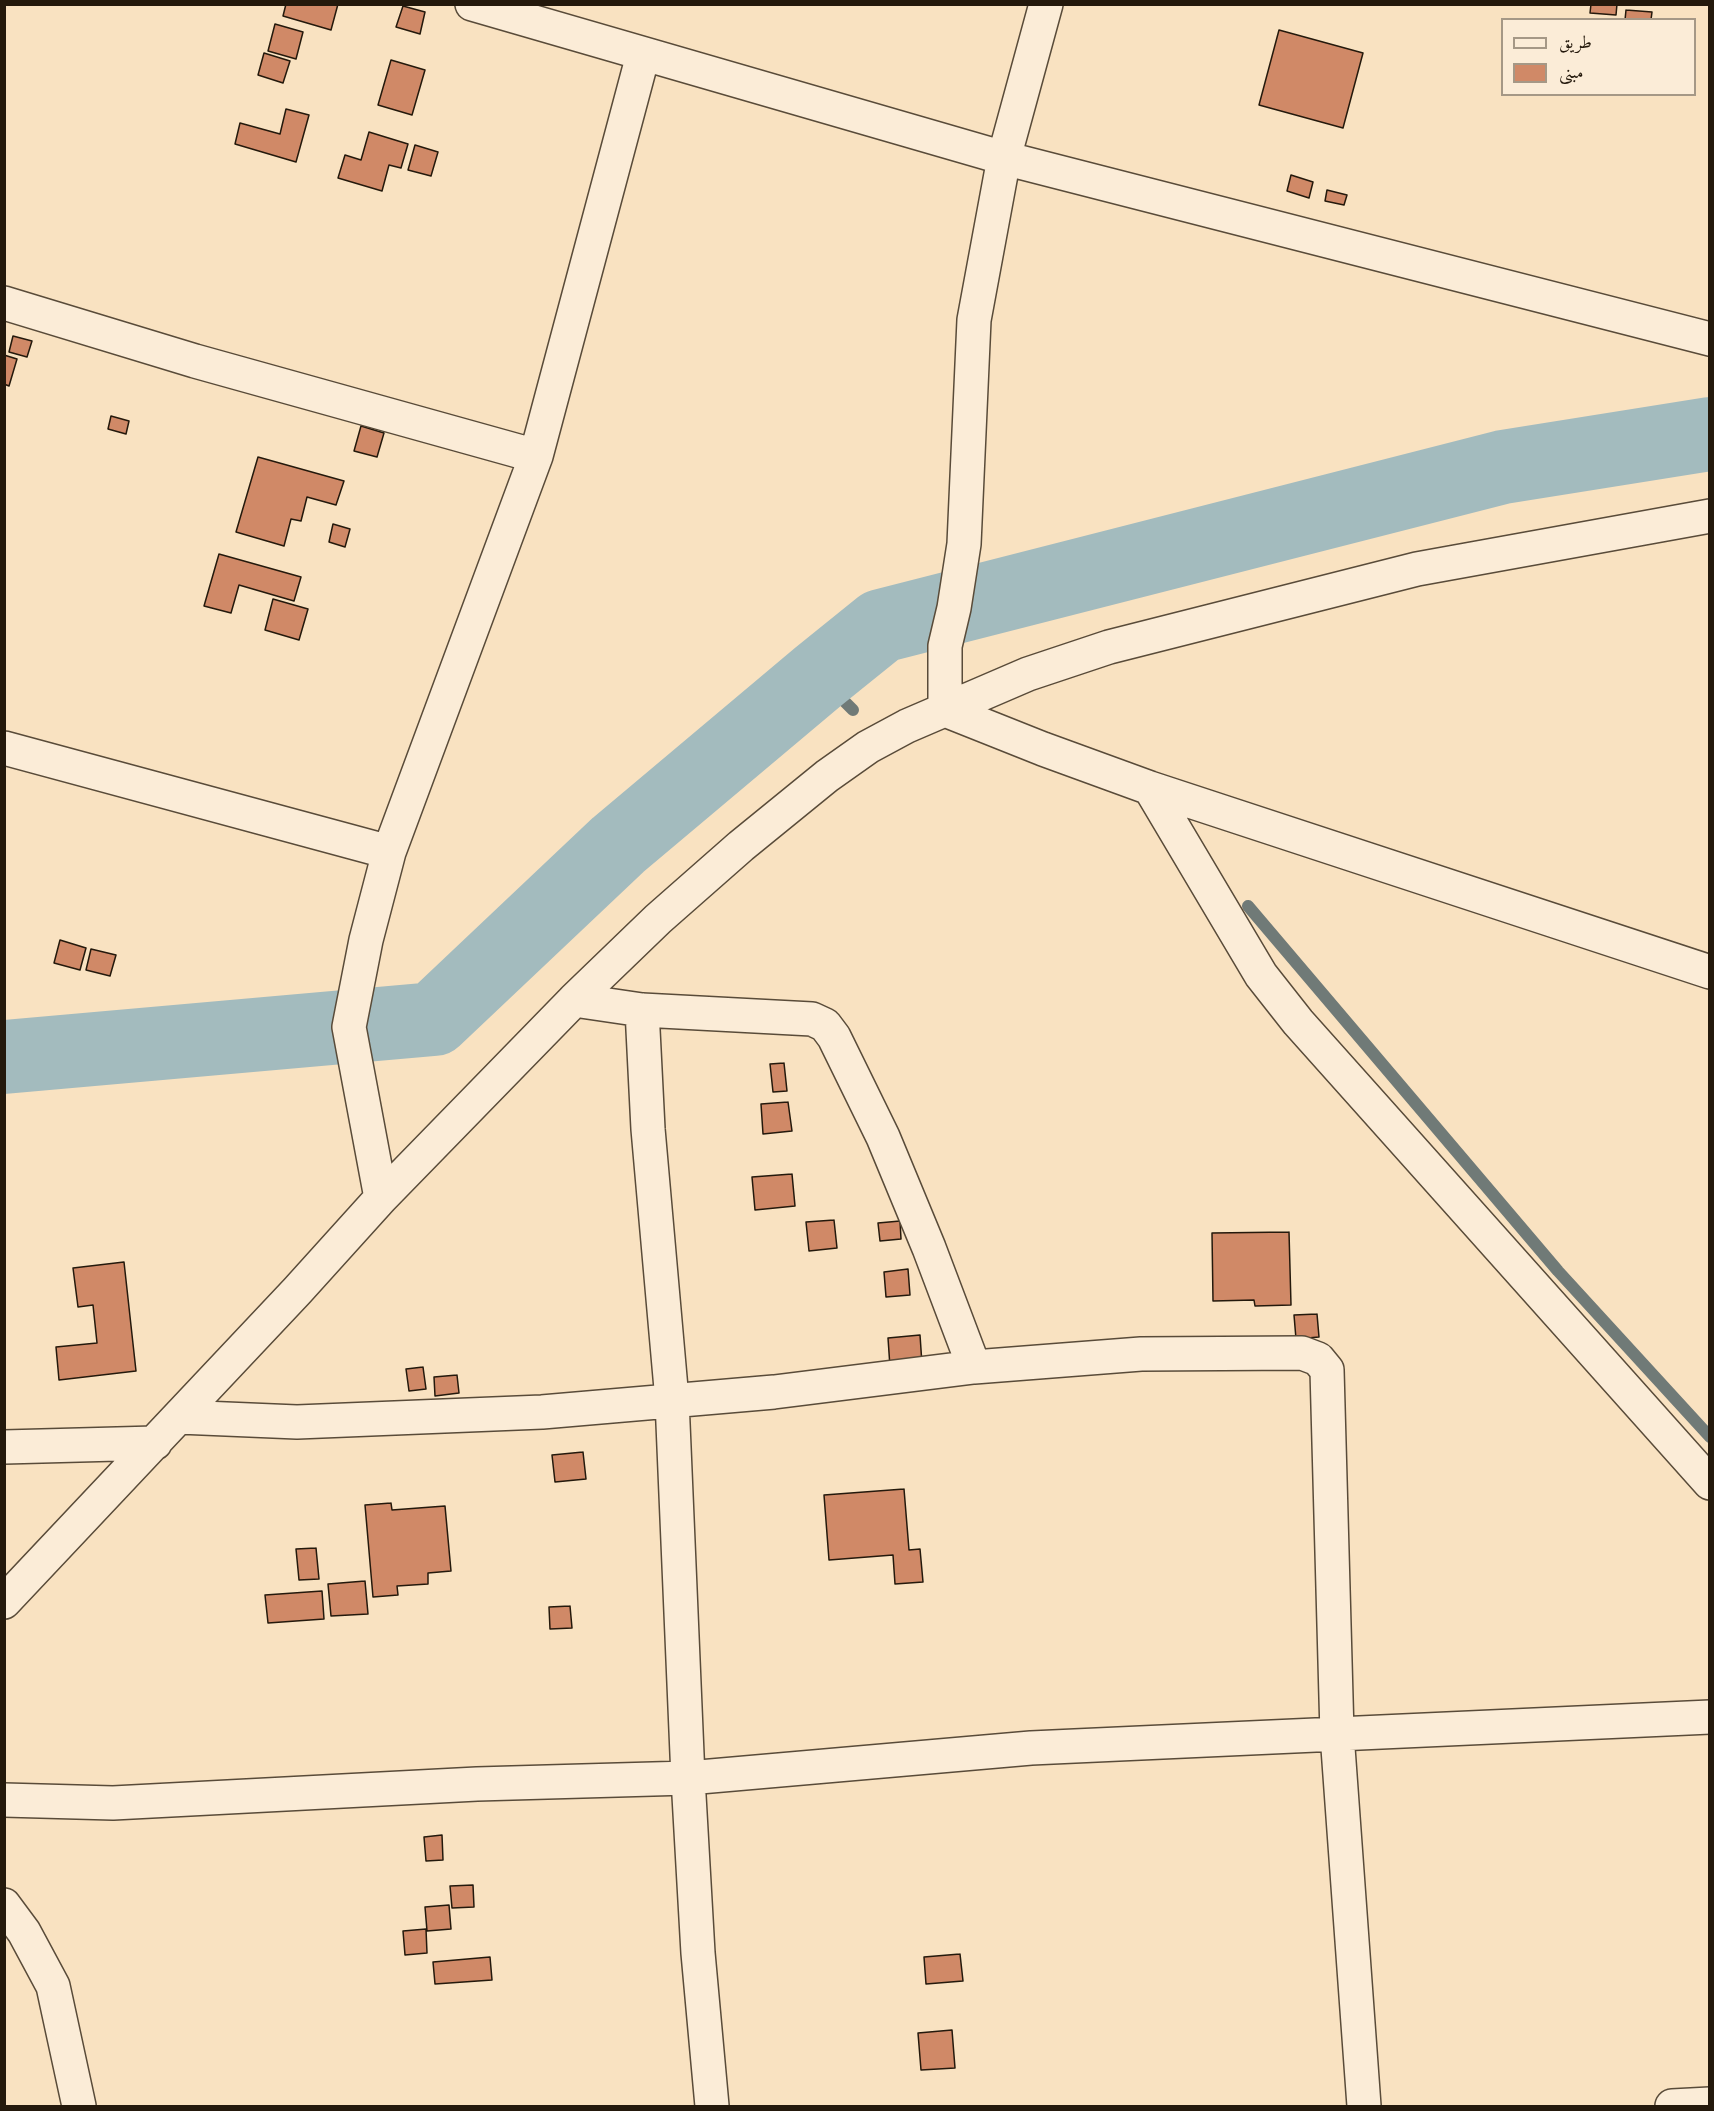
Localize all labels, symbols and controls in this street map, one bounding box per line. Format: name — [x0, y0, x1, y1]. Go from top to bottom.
legend — [1501, 18, 1696, 96]
text: طريق — [1559, 32, 1592, 55]
text: مبنى — [1559, 62, 1584, 85]

